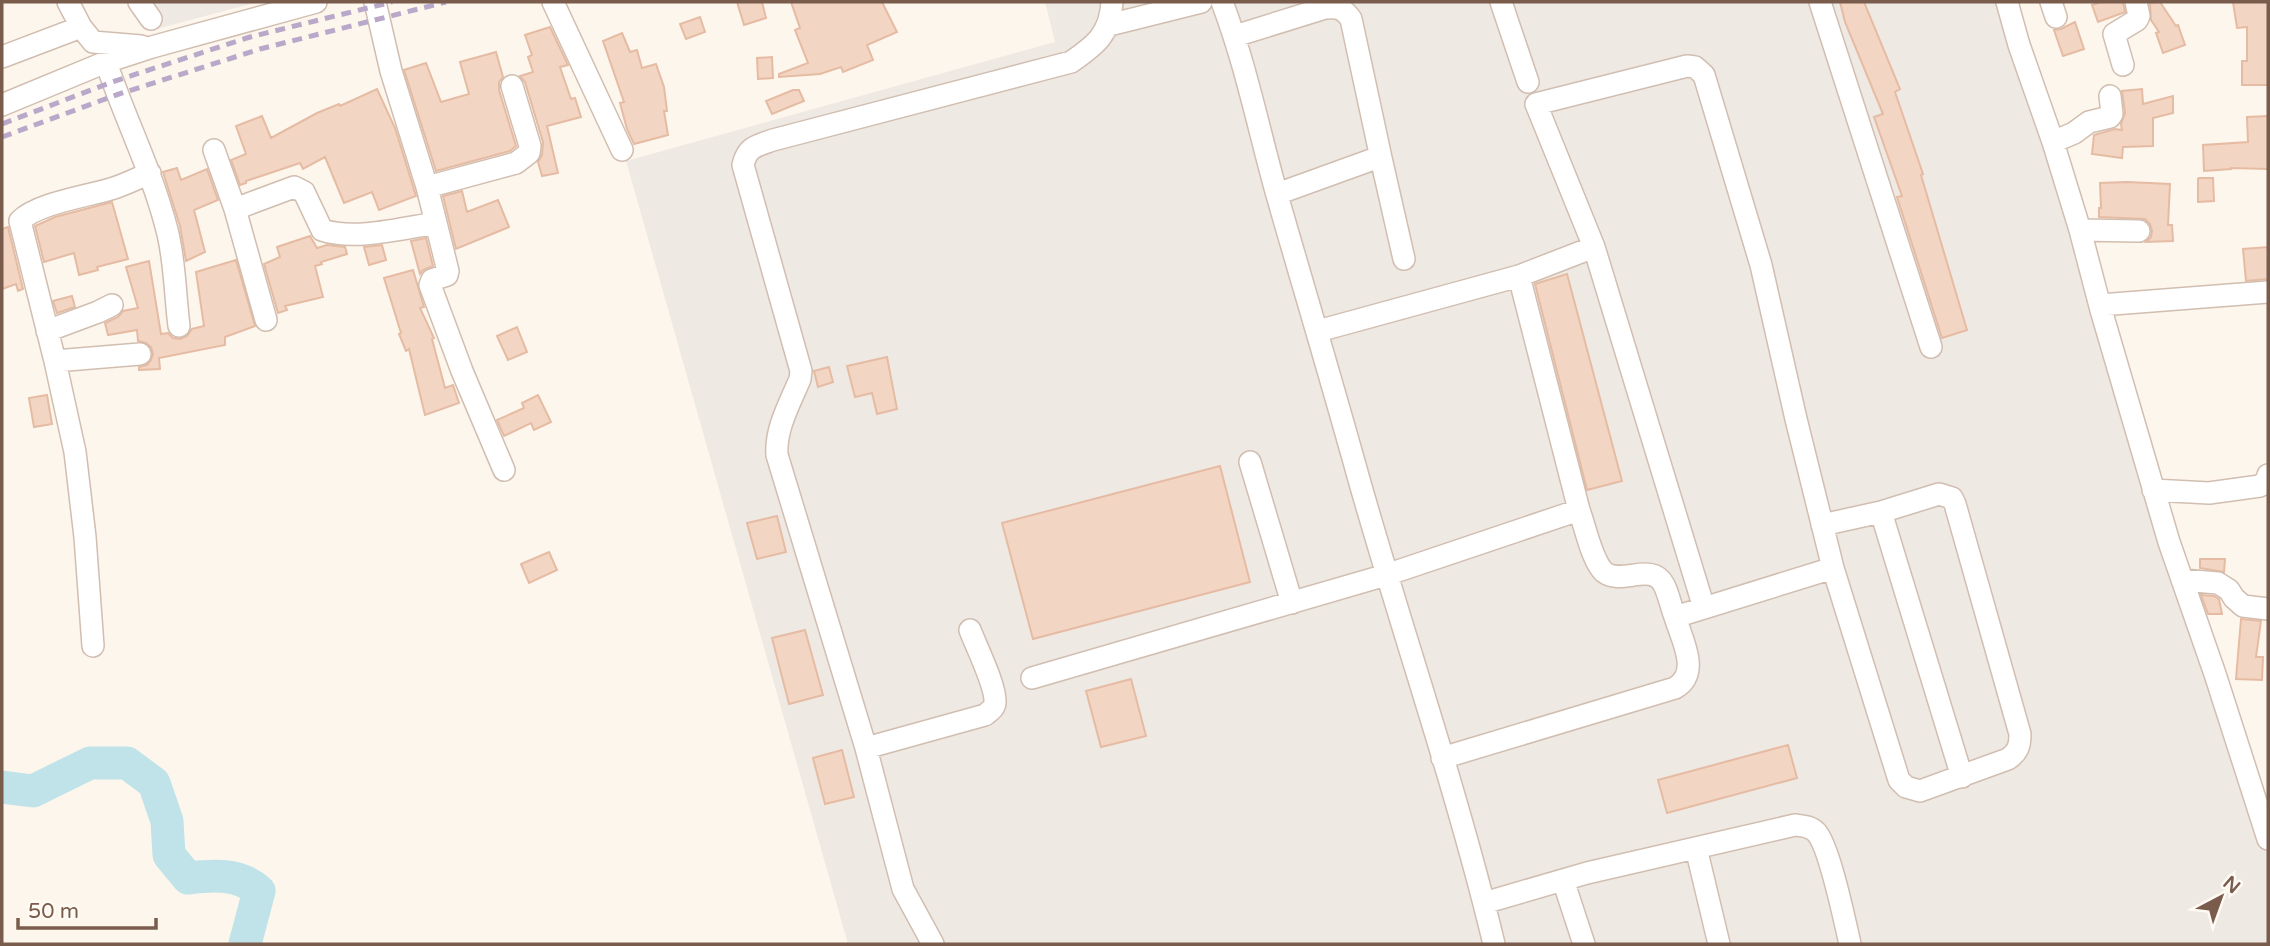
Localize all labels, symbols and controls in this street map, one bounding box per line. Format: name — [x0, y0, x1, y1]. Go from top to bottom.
north arrow — [2186, 862, 2256, 932]
text: N — [2219, 872, 2244, 898]
scale bar — [18, 886, 156, 930]
text: 50 m — [28, 899, 79, 924]

